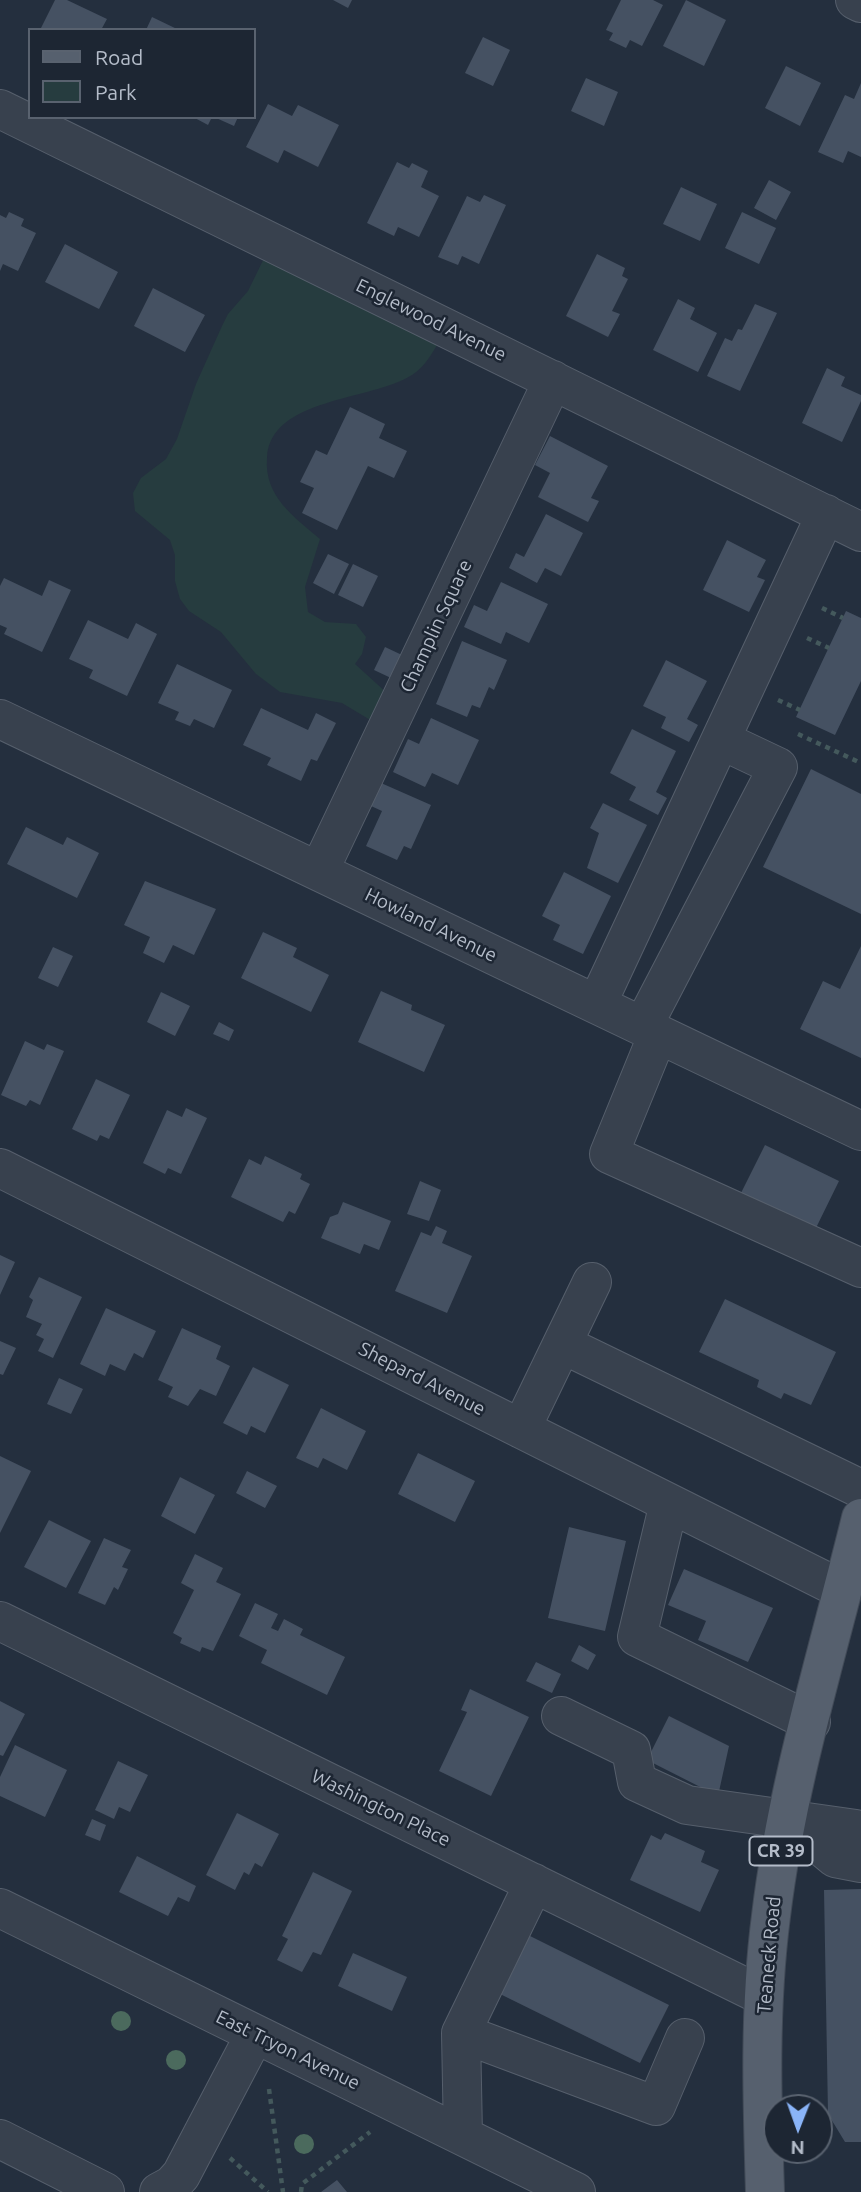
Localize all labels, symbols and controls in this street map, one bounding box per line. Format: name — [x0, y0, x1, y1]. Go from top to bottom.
legend — [28, 28, 256, 119]
text: Road — [95, 45, 143, 69]
text: Park — [95, 80, 137, 104]
street label: Englewood Avenue — [352, 274, 510, 366]
street label: Champlin Square — [395, 556, 477, 696]
street label: Howland Avenue — [361, 883, 501, 967]
street label: Shepard Avenue — [355, 1337, 489, 1421]
street label: Washington Place — [308, 1765, 454, 1851]
road number: CR 39 — [750, 1837, 812, 1866]
street label: Teaneck Road — [753, 1895, 785, 2015]
street label: East Tryon Avenue — [212, 2005, 364, 2095]
north arrow — [763, 2094, 833, 2164]
text: N — [790, 2137, 805, 2159]

